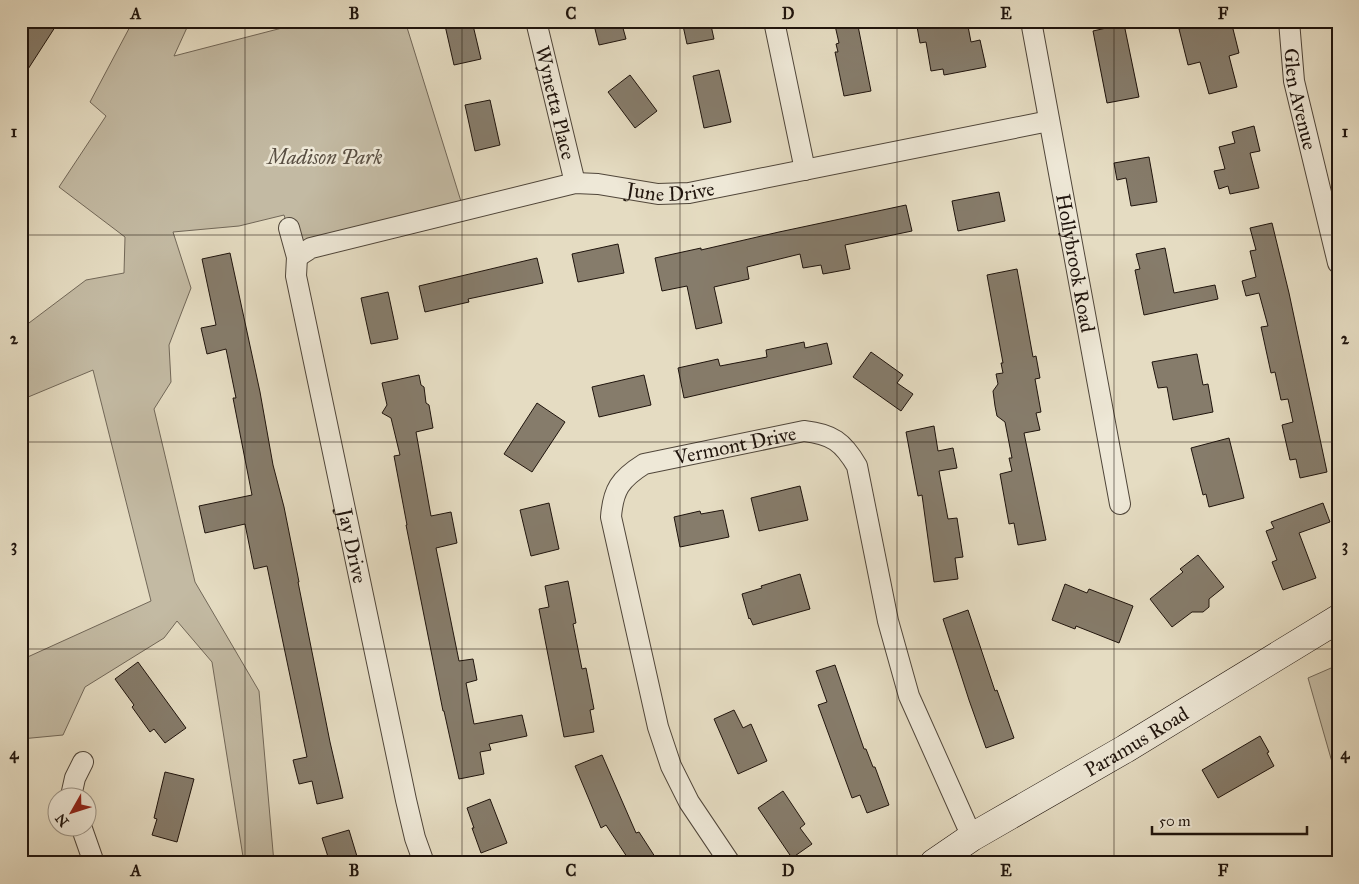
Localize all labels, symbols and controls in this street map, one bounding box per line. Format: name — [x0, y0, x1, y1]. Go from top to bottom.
text: A — [130, 4, 142, 23]
text: B — [349, 4, 359, 23]
text: C — [566, 4, 577, 23]
text: D — [782, 4, 795, 23]
text: E — [1000, 4, 1012, 23]
text: F — [1218, 4, 1229, 23]
street label: Wynetta Place — [530, 43, 581, 162]
street label: Glen Avenue — [1279, 47, 1322, 152]
text: 1 — [11, 122, 18, 141]
text: 1 — [1342, 122, 1349, 141]
park label: Madison Park — [266, 145, 383, 169]
street label: June Drive — [623, 176, 716, 206]
street label: Hollybrook Road — [1051, 192, 1100, 334]
text: 2 — [10, 329, 19, 348]
text: 2 — [1341, 329, 1350, 348]
street label: Vermont Drive — [671, 421, 798, 470]
street label: Jay Drive — [332, 505, 372, 586]
text: 3 — [11, 536, 17, 556]
text: 3 — [1342, 536, 1348, 556]
street label: Paramus Road — [1080, 701, 1193, 782]
text: 4 — [10, 744, 20, 764]
text: 4 — [1341, 744, 1351, 764]
north arrow — [48, 786, 98, 836]
scale bar — [1152, 804, 1306, 836]
text: N — [52, 810, 73, 830]
text: 50 m — [1159, 812, 1191, 830]
text: A — [130, 861, 142, 880]
text: B — [349, 861, 359, 880]
text: C — [566, 861, 577, 880]
text: D — [782, 861, 795, 880]
text: E — [1000, 861, 1012, 880]
text: F — [1218, 861, 1229, 880]

